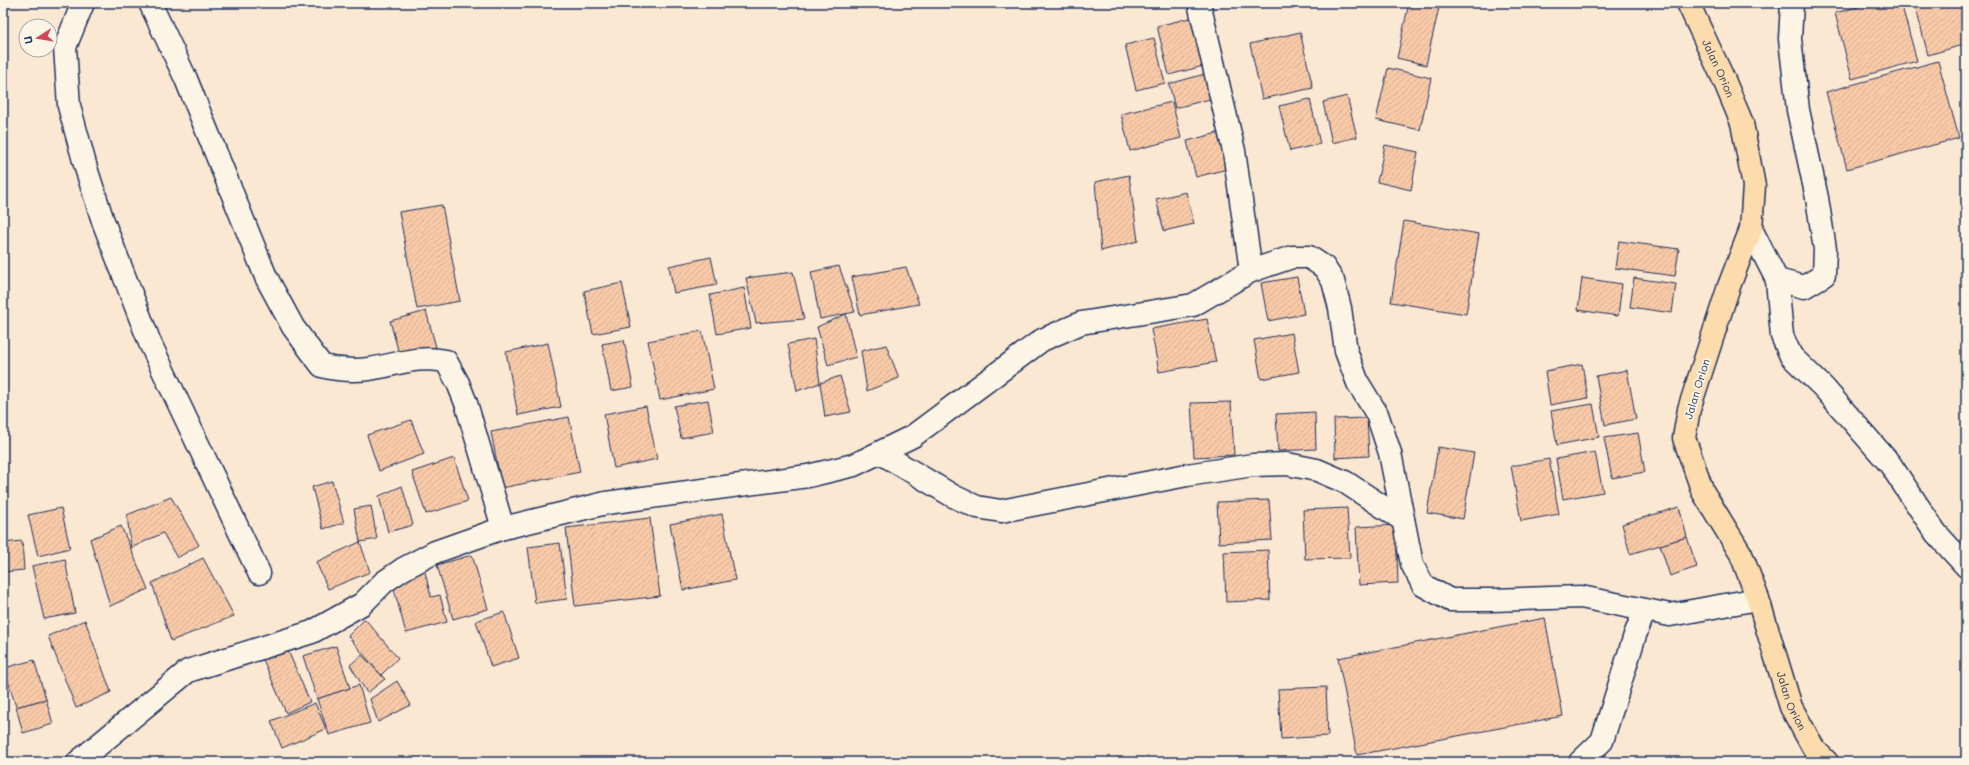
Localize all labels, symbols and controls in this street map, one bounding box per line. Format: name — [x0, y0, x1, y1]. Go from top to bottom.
north arrow — [18, 18, 58, 58]
text: U — [20, 35, 36, 46]
street label: Jalan Orion — [1699, 37, 1738, 100]
street label: Jalan Orion — [1680, 357, 1713, 421]
street label: Jalan Orion — [1774, 669, 1810, 733]

